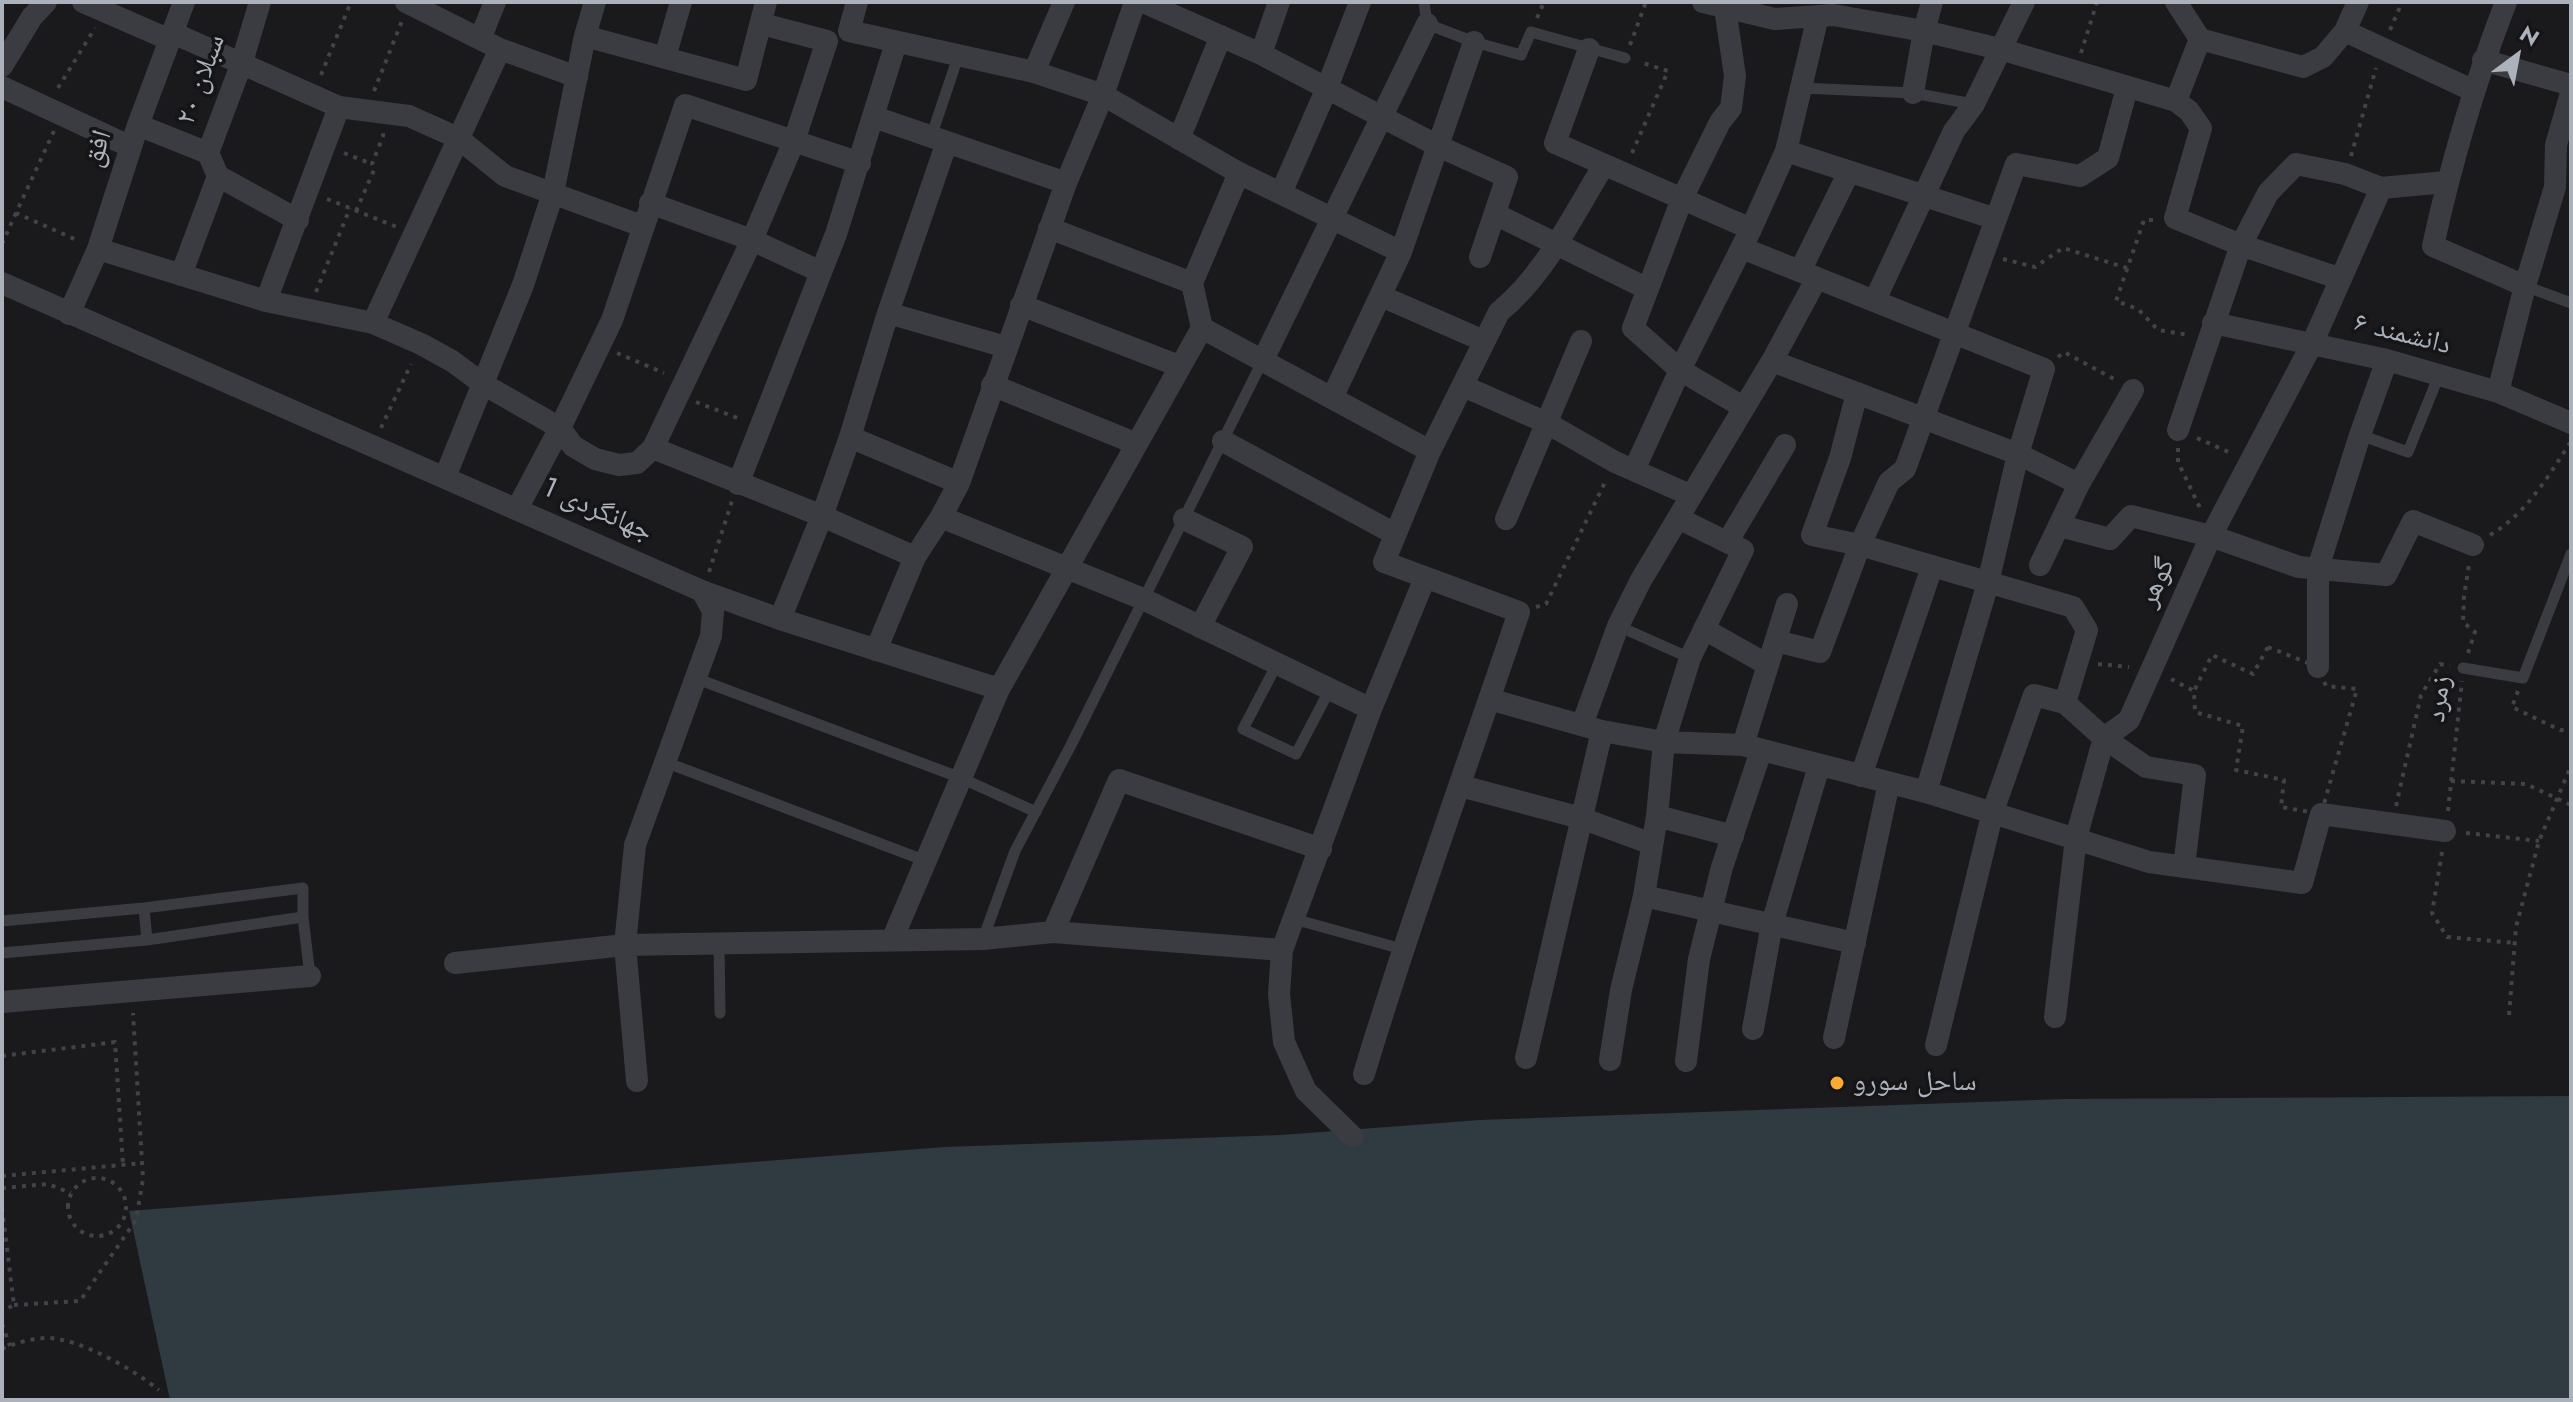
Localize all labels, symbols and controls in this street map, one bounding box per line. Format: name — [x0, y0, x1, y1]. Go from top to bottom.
north arrow — [2477, 16, 2557, 96]
text: N — [2514, 17, 2546, 54]
street label: سبلان ۲۰ — [170, 30, 234, 130]
street label: افق — [77, 126, 121, 172]
street label: دانشمند ۶ — [2350, 307, 2454, 363]
street label: جهانگردی 1 — [537, 472, 657, 550]
street label: گوهر — [2132, 553, 2184, 613]
street label: زمرد — [2420, 674, 2460, 724]
place label: ساحل سورو — [1853, 1066, 1977, 1100]
marker: ساحل سورو — [1828, 1074, 1846, 1092]

